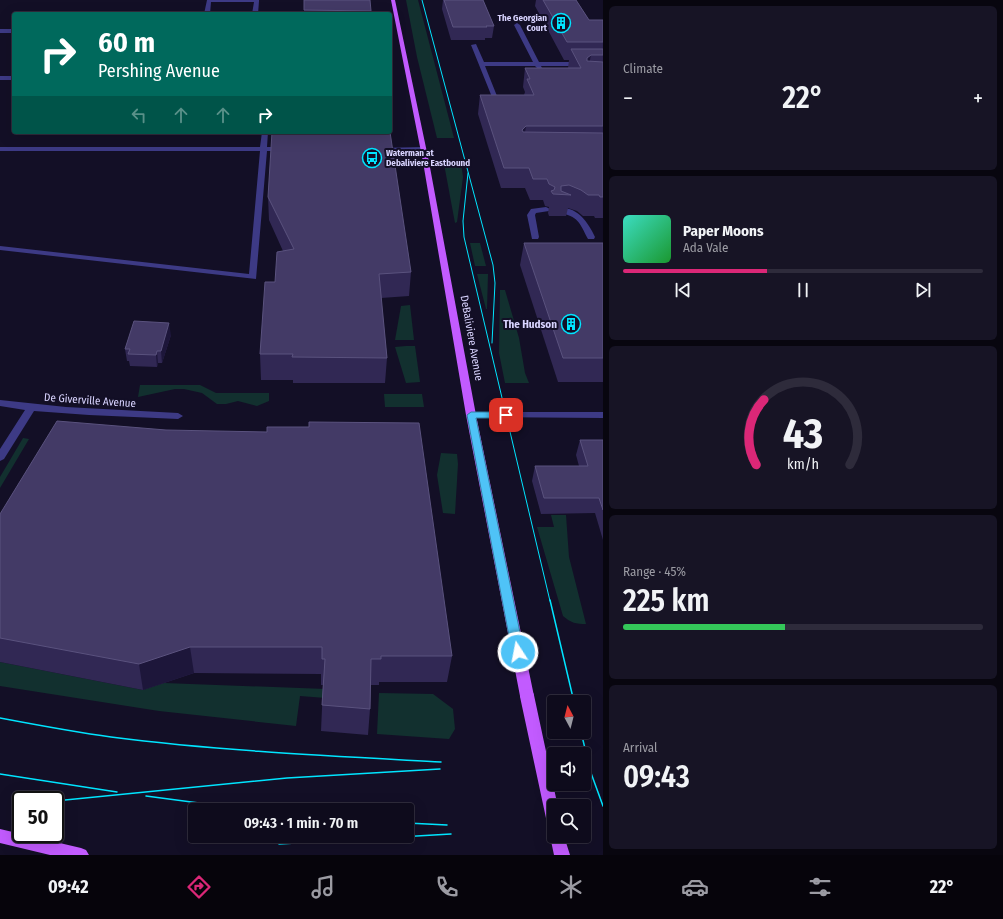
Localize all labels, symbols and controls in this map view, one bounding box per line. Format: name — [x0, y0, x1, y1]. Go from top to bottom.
building icon: The Georgian Court — [550, 12, 572, 34]
place label: The Georgian Court — [498, 13, 548, 33]
text: 60 m — [98, 26, 155, 59]
icon: right — [32, 28, 84, 80]
text: Pershing Avenue — [98, 60, 220, 82]
text: Climate — [623, 61, 663, 76]
text: 22° — [782, 80, 824, 116]
text: − — [623, 85, 633, 112]
text: + — [973, 85, 983, 112]
icon: left — [128, 104, 150, 126]
icon: ahead — [170, 104, 192, 126]
icon: ahead — [212, 104, 234, 126]
icon: right — [254, 104, 276, 126]
bus stop icon: Waterman at Debaliviere Eastbound — [361, 147, 383, 169]
place label: Waterman at Debaliviere Eastbound — [386, 148, 470, 168]
text: Paper Moons — [683, 222, 764, 240]
text: Ada Vale — [683, 240, 728, 255]
icon: previous — [672, 279, 694, 301]
icon: pause — [792, 279, 814, 301]
icon: next — [912, 279, 934, 301]
street label: DeBaliviere Avenue — [458, 294, 485, 382]
building icon: The Hudson — [560, 313, 582, 335]
place label: The Hudson — [503, 318, 557, 331]
street label: De Giverville Avenue — [44, 391, 136, 410]
pin — [489, 398, 523, 432]
icon: arrive — [495, 404, 517, 426]
text: 43 — [783, 409, 823, 459]
text: km/h — [787, 456, 819, 473]
text: Range · 45% — [623, 564, 686, 579]
text: 225 km — [623, 583, 709, 619]
position arrow — [497, 631, 539, 673]
north arrow — [547, 695, 591, 739]
map controls — [547, 695, 591, 843]
text: Arrival — [623, 740, 657, 755]
button: sound — [547, 747, 591, 791]
text: 09:43 — [623, 759, 690, 795]
speed limit sign: 50 — [12, 791, 64, 843]
button: search — [547, 799, 591, 843]
text: 09:43 · 1 min · 70 m — [244, 814, 358, 832]
icon: directions — [185, 873, 213, 901]
icon: music — [309, 873, 337, 901]
icon: phone — [433, 873, 461, 901]
icon: climate — [557, 873, 585, 901]
icon: car — [681, 873, 709, 901]
icon: filters — [806, 873, 834, 901]
text: 09:42 — [48, 876, 89, 898]
text: 22° — [930, 876, 955, 898]

